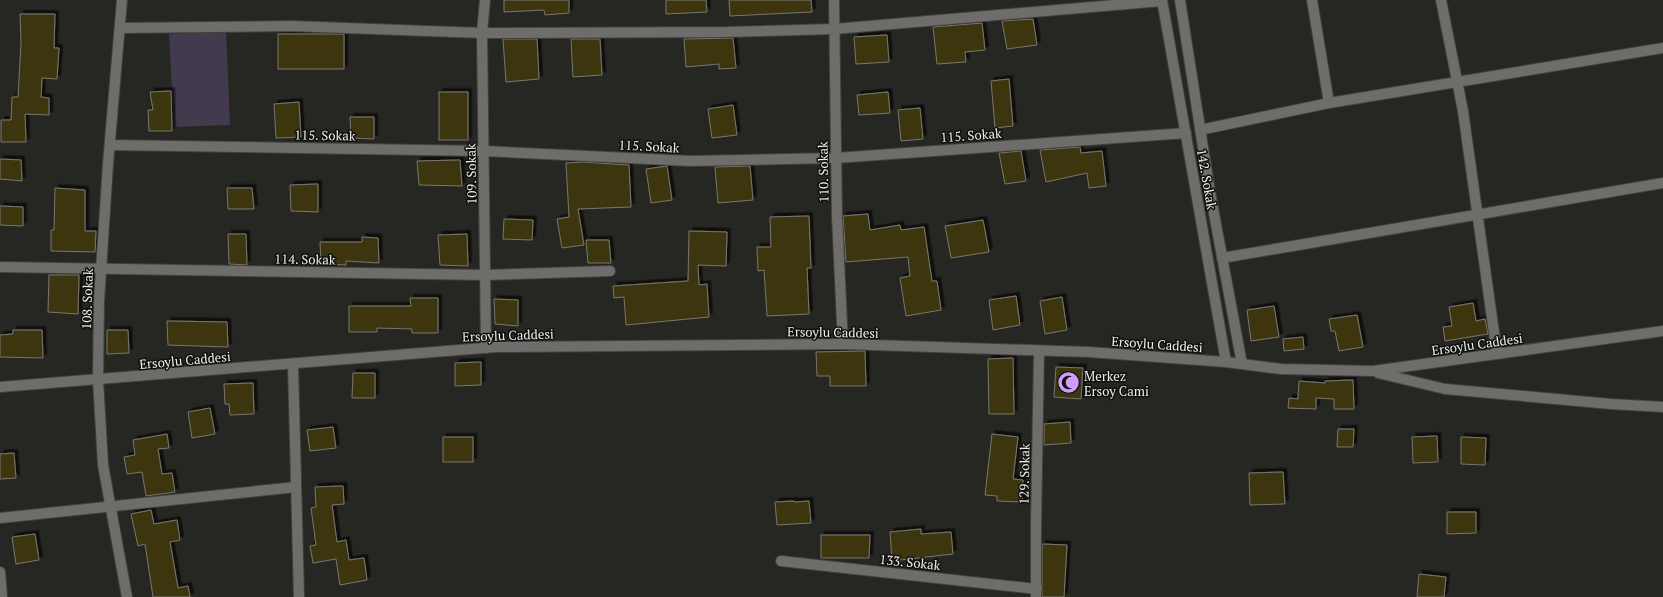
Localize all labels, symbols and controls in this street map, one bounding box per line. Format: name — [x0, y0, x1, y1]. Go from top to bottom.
street label: 115. Sokak — [940, 124, 1002, 146]
street label: 115. Sokak — [294, 125, 356, 145]
street label: 115. Sokak — [618, 135, 680, 157]
street label: 110. Sokak — [813, 141, 833, 203]
street label: 109. Sokak — [461, 143, 481, 205]
street label: 142. Sokak — [1193, 147, 1221, 211]
street label: 114. Sokak — [274, 249, 336, 269]
street label: 108. Sokak — [77, 268, 97, 330]
street label: Ersoylu Caddesi — [787, 322, 879, 342]
street label: Ersoylu Caddesi — [462, 324, 554, 346]
street label: Ersoylu Caddesi — [1430, 329, 1524, 359]
street label: Ersoylu Caddesi — [1111, 332, 1203, 356]
street label: Ersoylu Caddesi — [139, 347, 232, 373]
place label: Merkez Ersoy Cami — [1084, 367, 1149, 400]
mosque icon: Merkez Ersoy Cami — [1056, 370, 1082, 396]
street label: 129. Sokak — [1014, 443, 1034, 505]
street label: 133. Sokak — [879, 550, 942, 574]

